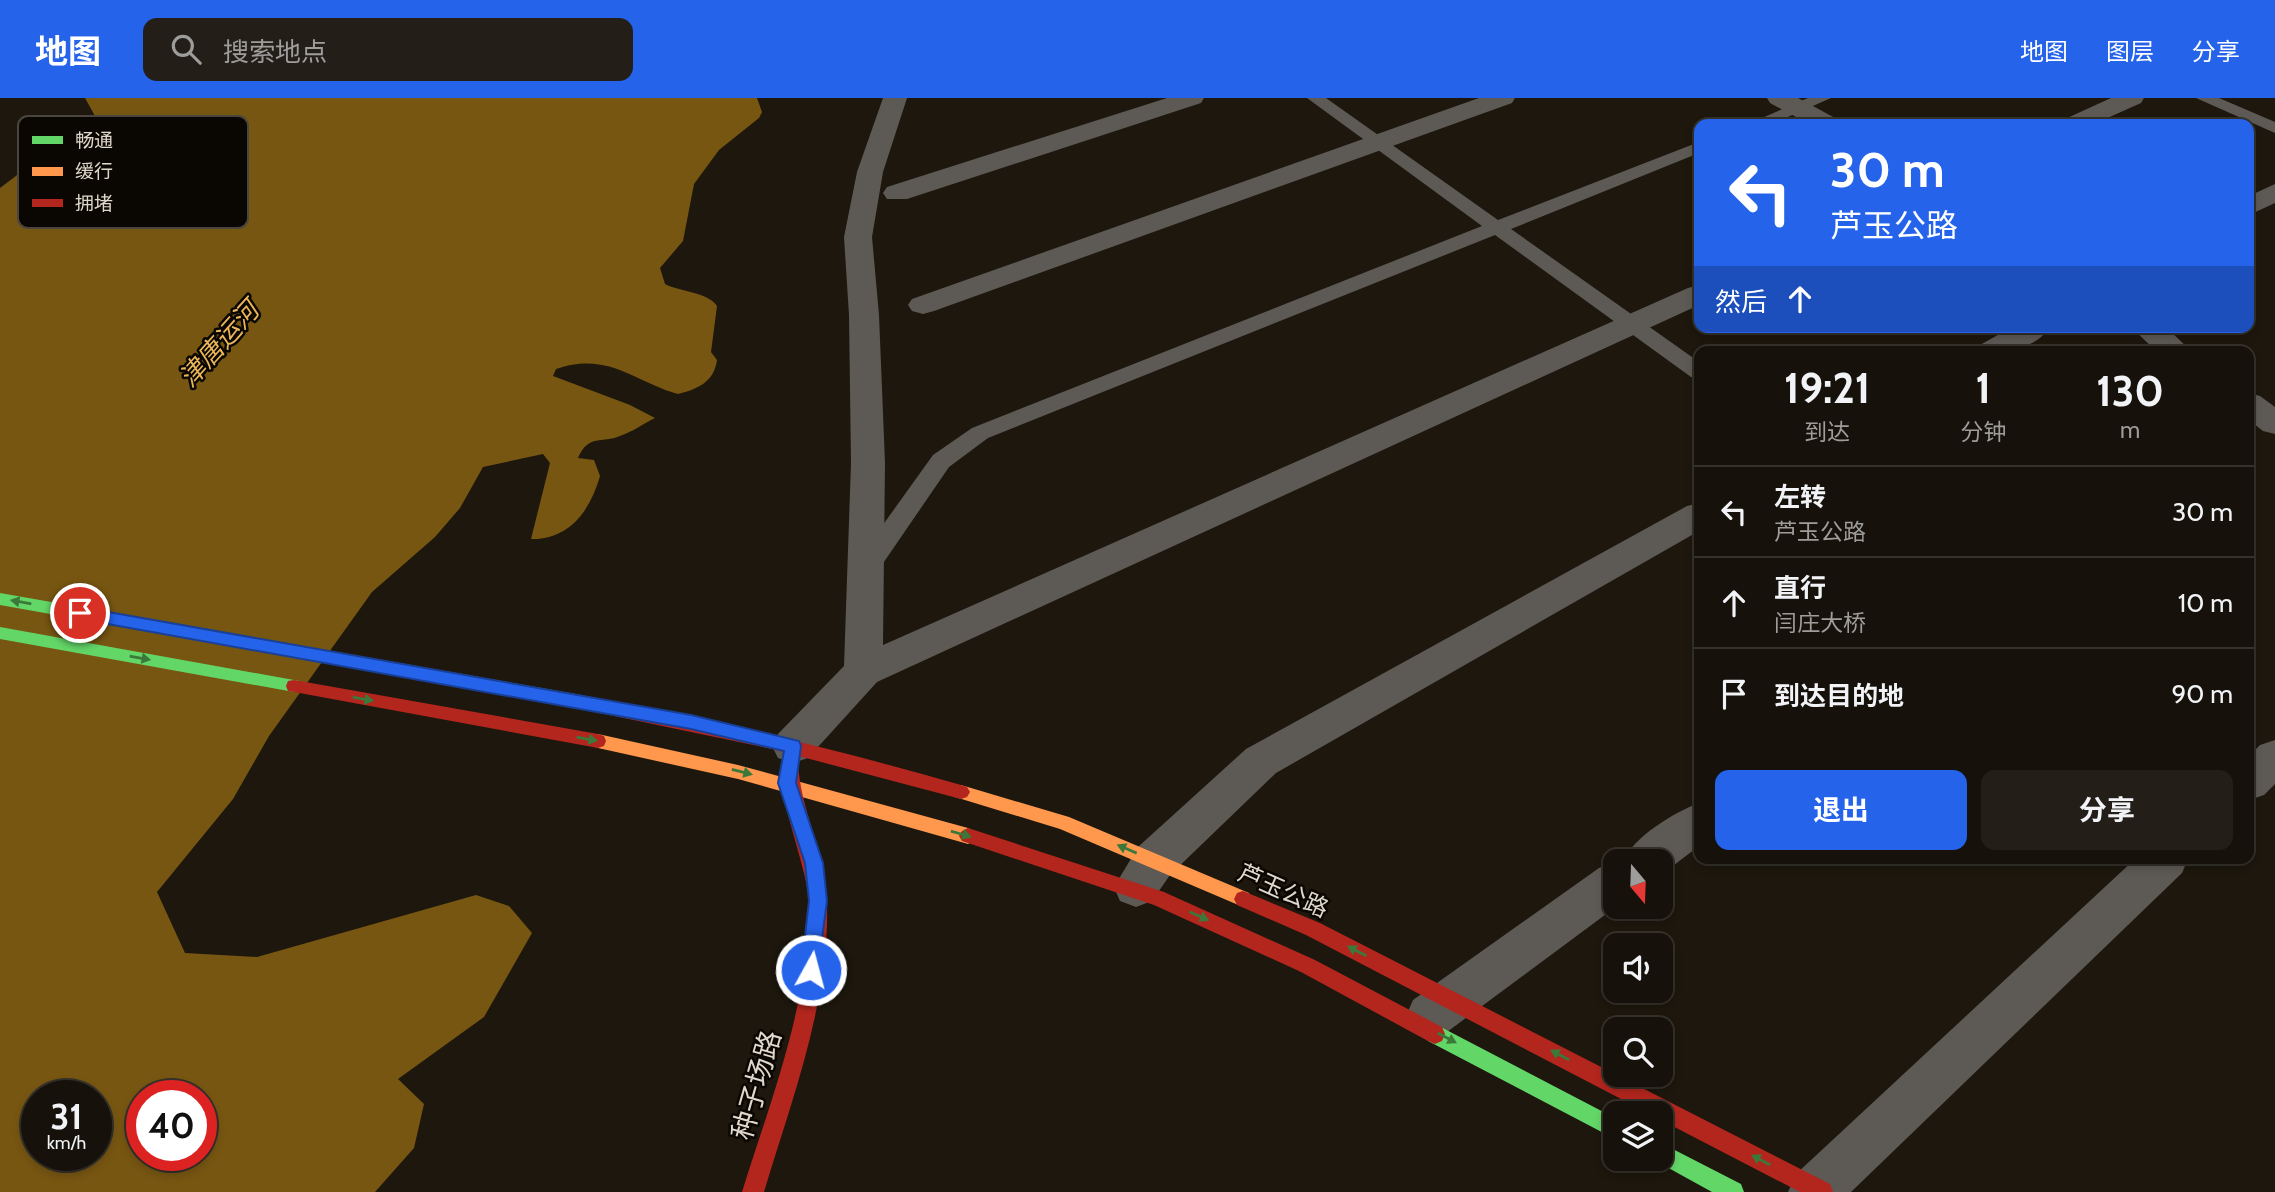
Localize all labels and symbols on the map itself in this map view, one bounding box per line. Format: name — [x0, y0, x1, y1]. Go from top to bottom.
legend — [18, 116, 248, 228]
text: 畅通 — [75, 129, 113, 152]
text: 缓行 — [75, 160, 113, 183]
text: 拥堵 — [75, 192, 113, 215]
water label: 津唐运河 — [172, 291, 269, 393]
pin — [50, 583, 110, 643]
one-way arrow — [10, 597, 32, 608]
one-way arrow — [129, 653, 151, 664]
one-way arrow — [352, 693, 374, 704]
one-way arrow — [576, 734, 598, 745]
one-way arrow — [731, 767, 753, 778]
one-way arrow — [951, 829, 972, 839]
one-way arrow — [1117, 843, 1137, 855]
north arrow — [1603, 849, 1673, 919]
street label: 芦玉公路 — [1233, 858, 1333, 923]
one-way arrow — [1188, 911, 1209, 922]
position arrow — [774, 933, 848, 1007]
one-way arrow — [1347, 945, 1367, 957]
street label: 种子场路 — [724, 1026, 788, 1144]
one-way arrow — [1437, 1032, 1457, 1044]
one-way arrow — [1550, 1049, 1570, 1060]
speed limit sign: 40 — [126, 1080, 217, 1171]
one-way arrow — [1752, 1154, 1771, 1166]

